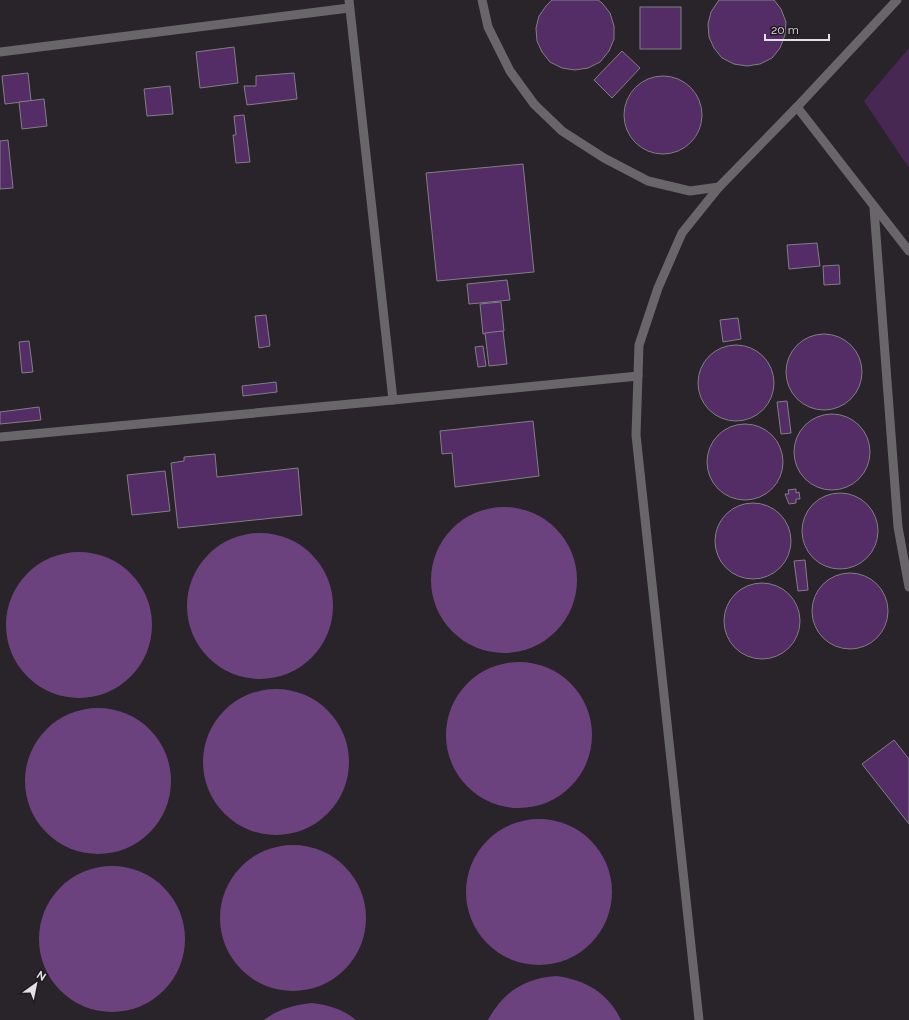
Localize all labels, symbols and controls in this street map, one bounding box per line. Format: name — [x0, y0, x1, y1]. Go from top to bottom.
scale bar — [765, 16, 829, 42]
text: 20 m — [771, 23, 799, 37]
north arrow — [16, 964, 56, 1004]
text: N — [34, 968, 48, 984]

